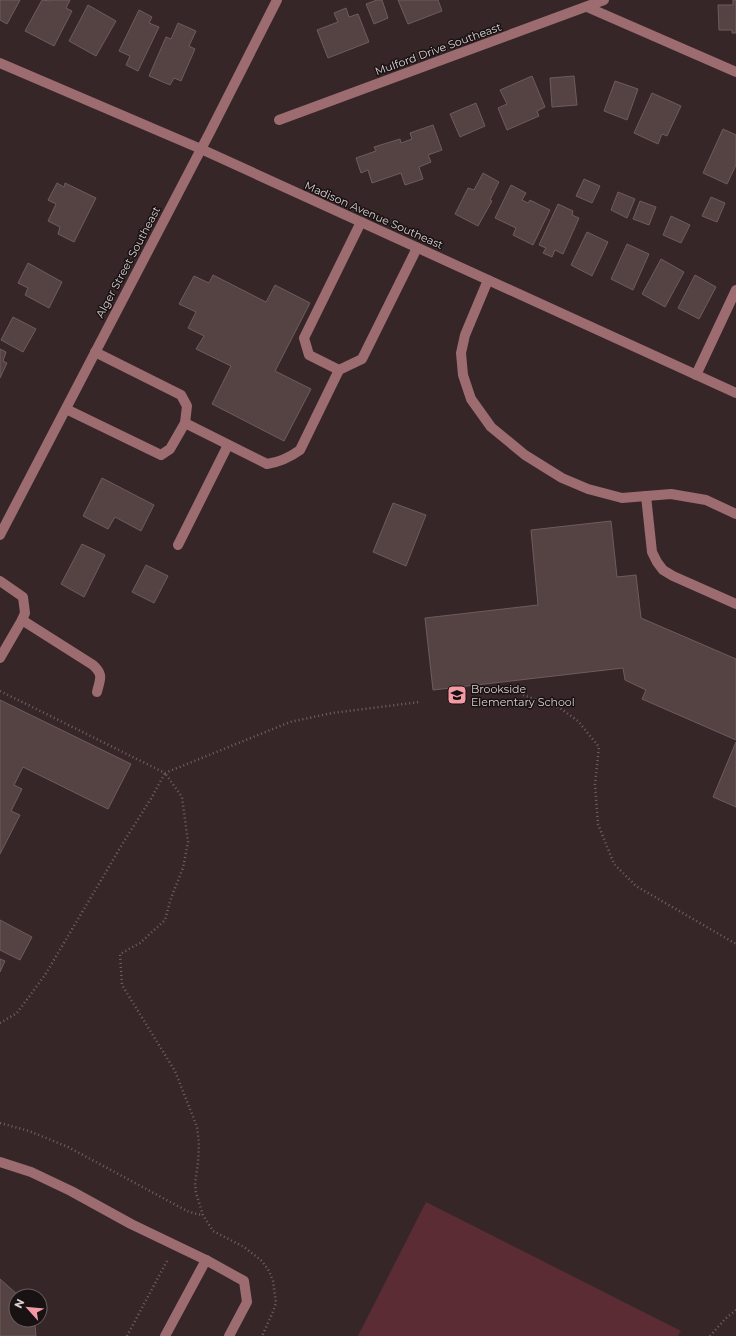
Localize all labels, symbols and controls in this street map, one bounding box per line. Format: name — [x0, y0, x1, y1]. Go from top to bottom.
street label: Mulford Drive Southeast — [373, 19, 504, 78]
street label: Madison Avenue Southeast — [303, 178, 446, 252]
street label: Alger Street Southeast — [93, 203, 164, 320]
place label: Brookside Elementary School — [471, 682, 575, 709]
school or university icon: Brookside Elementary School — [446, 684, 468, 706]
north arrow — [8, 1288, 48, 1328]
text: N — [11, 1296, 27, 1311]

